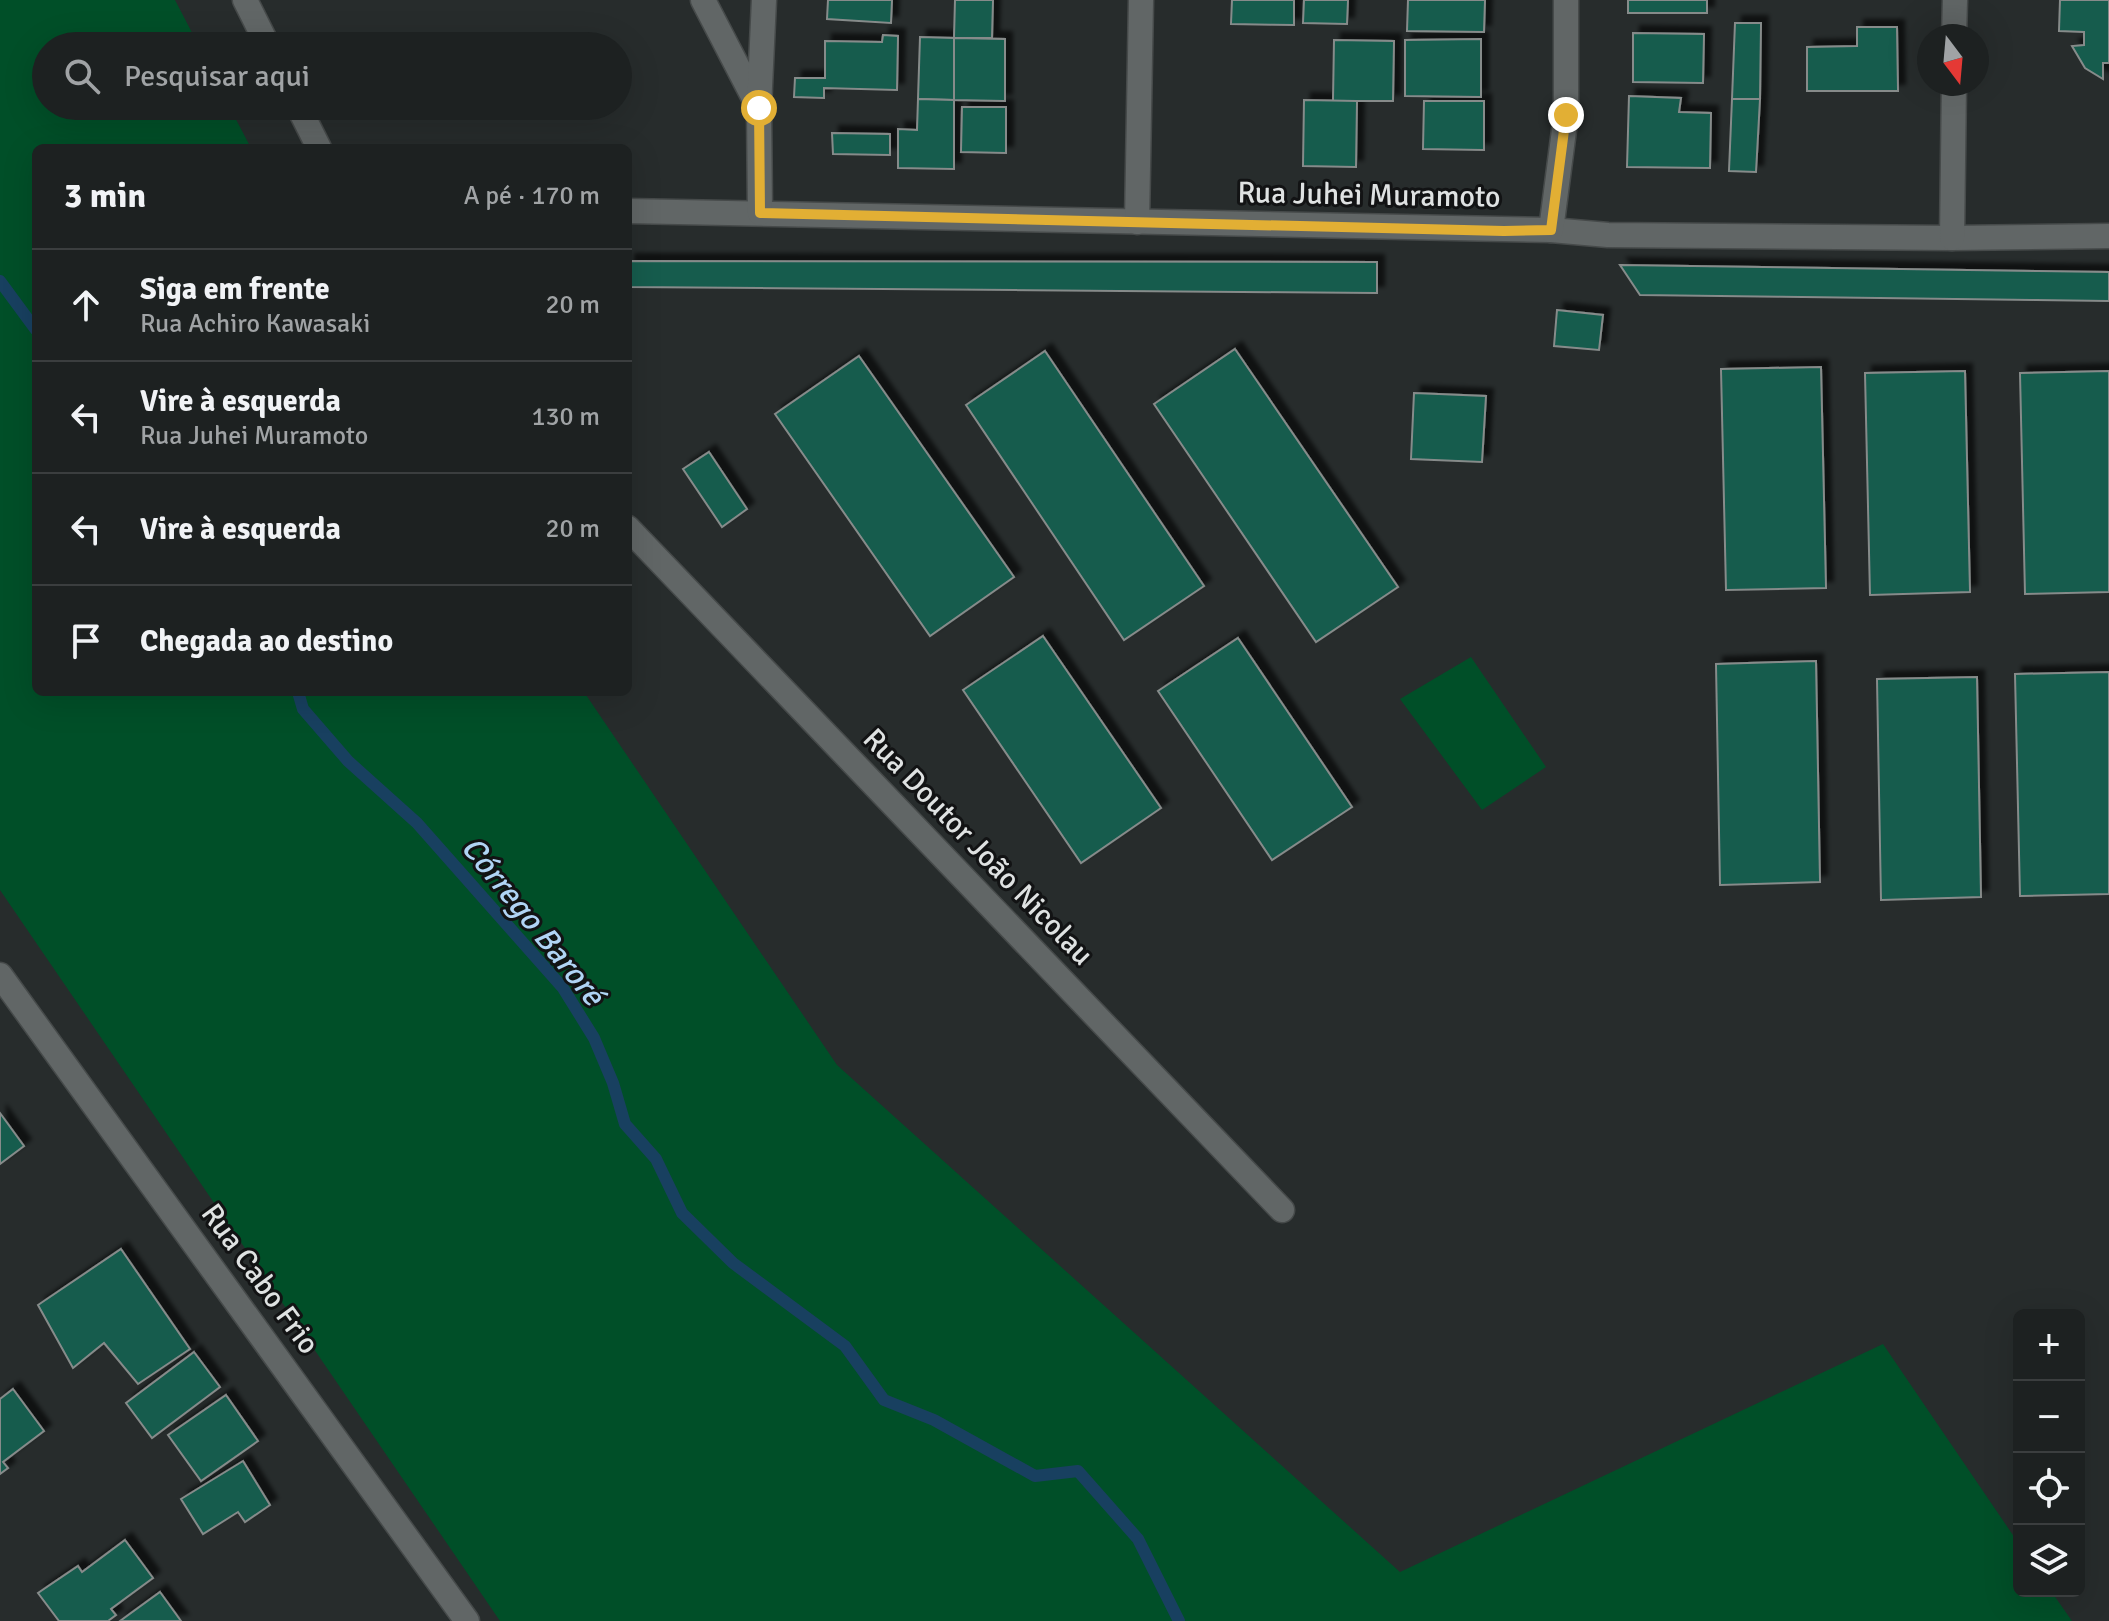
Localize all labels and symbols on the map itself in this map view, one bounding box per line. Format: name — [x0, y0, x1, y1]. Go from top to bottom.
north arrow — [1917, 24, 1989, 96]
route start — [741, 90, 777, 126]
route end — [1548, 97, 1584, 133]
street label: Rua Juhei Muramoto — [1237, 174, 1501, 216]
street label: Rua Doutor João Nicolau — [855, 721, 1101, 973]
water label: Córrego Baroré — [453, 829, 615, 1016]
street label: Rua Cabo Frio — [193, 1197, 327, 1361]

